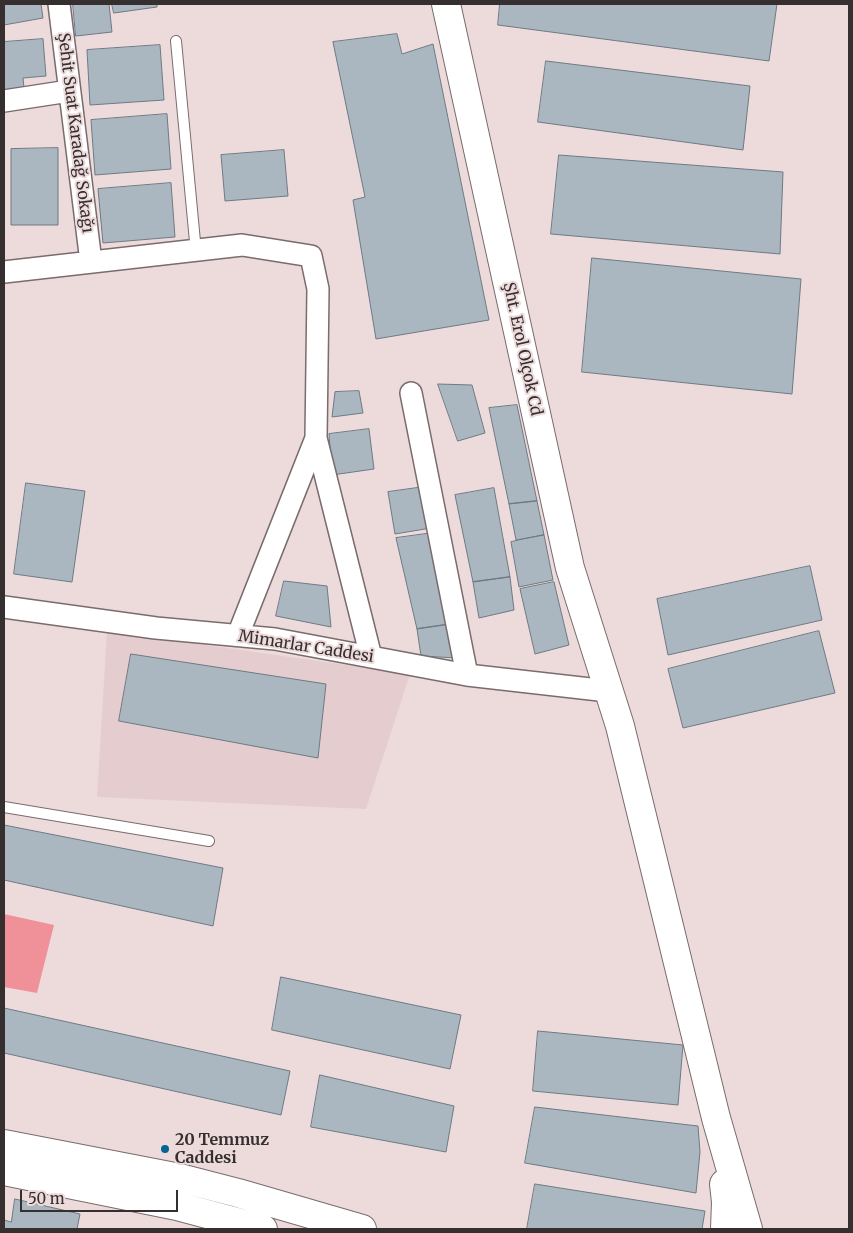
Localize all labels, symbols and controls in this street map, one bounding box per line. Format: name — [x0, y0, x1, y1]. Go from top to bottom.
street label: Şehit Suat Karadağ Sokağı — [53, 32, 97, 234]
street label: Şht. Erol Olçok Cd — [498, 281, 546, 417]
street label: Mimarlar Caddesi — [237, 627, 375, 667]
place label: 20 Temmuz Caddesi — [175, 1130, 269, 1168]
marker: 20 Temmuz Caddesi — [159, 1143, 171, 1155]
scale bar — [22, 1180, 180, 1212]
text: 50 m — [28, 1189, 65, 1208]

